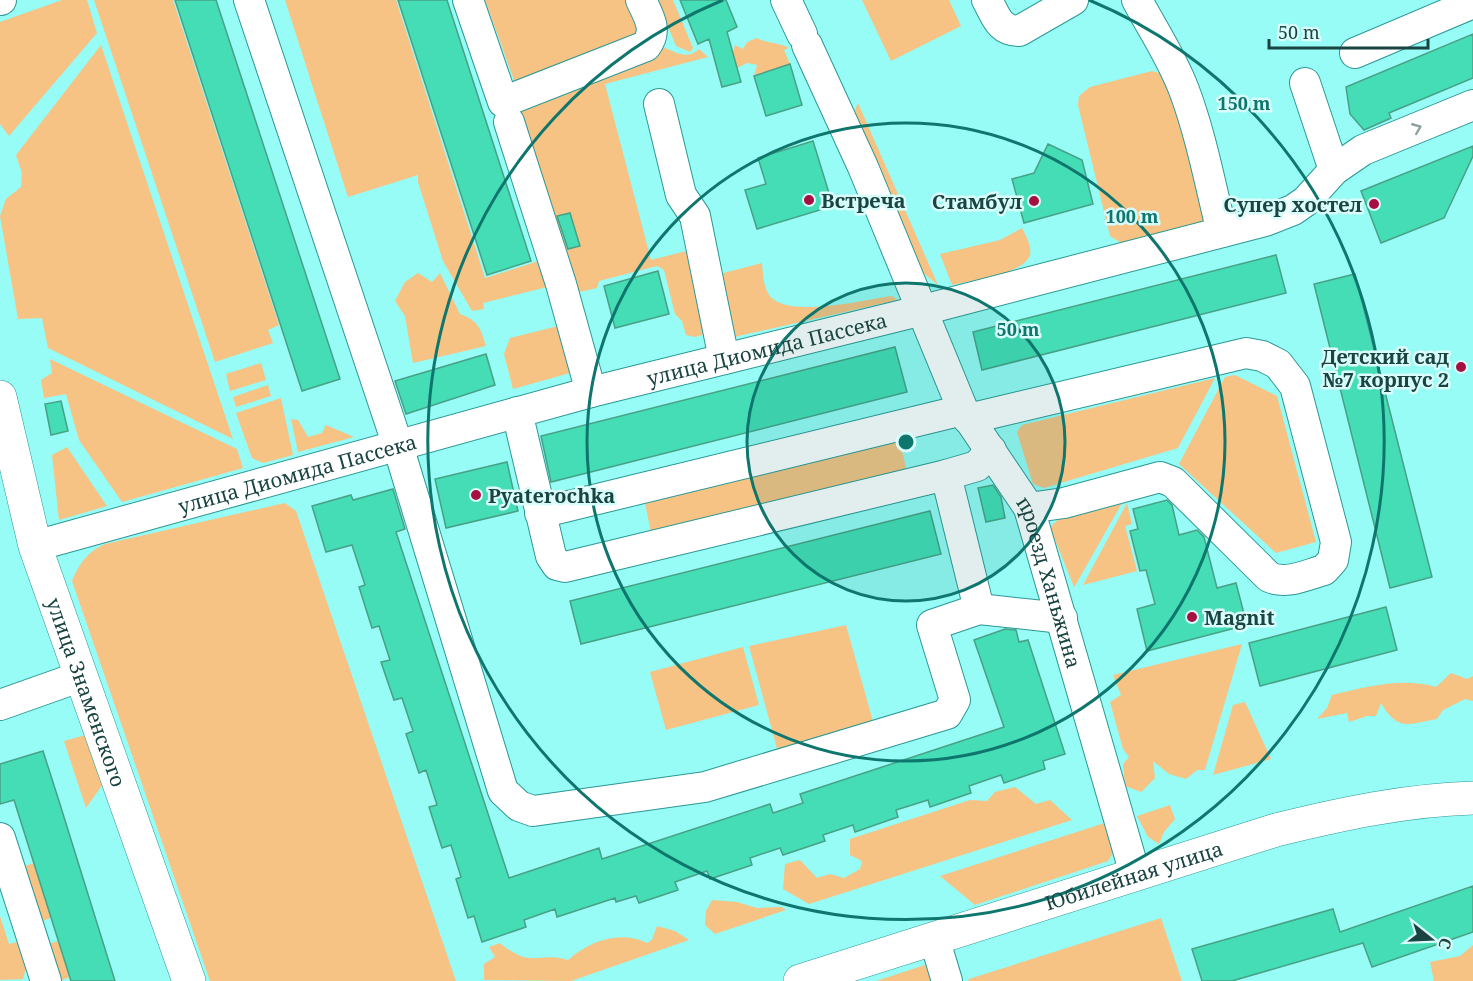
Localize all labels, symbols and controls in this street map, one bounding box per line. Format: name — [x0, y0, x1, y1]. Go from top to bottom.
scale bar — [1269, 12, 1428, 50]
text: 50 m — [1278, 20, 1320, 44]
text: 150 m — [1218, 91, 1271, 115]
one-way arrow — [1411, 123, 1422, 135]
place label: Встреча — [821, 187, 906, 214]
place label: Стамбул — [932, 188, 1022, 215]
place label: Супер хостел — [1224, 191, 1362, 218]
marker: Встреча — [802, 193, 816, 207]
marker: Стамбул — [1027, 194, 1041, 208]
marker: Супер хостел — [1367, 197, 1381, 211]
text: 100 m — [1106, 204, 1159, 228]
street label: улица Диомида Пассека — [644, 306, 890, 391]
text: 50 m — [997, 317, 1040, 341]
place label: Детский сад №7 корпус 2 — [1322, 343, 1449, 393]
marker: Детский сад №7 корпус 2 — [1454, 360, 1468, 374]
street label: улица Диомида Пассека — [175, 427, 420, 519]
centre of rings — [896, 432, 916, 452]
place label: Pyaterochka — [488, 482, 615, 509]
marker: Pyaterochka — [469, 488, 483, 502]
street label: проезд Ханьжина — [1011, 490, 1088, 671]
street label: улица Знаменского — [41, 594, 133, 790]
place label: Magnit — [1204, 604, 1275, 631]
marker: Magnit — [1185, 610, 1199, 624]
street label: Юбилейная улица — [1041, 834, 1226, 916]
north arrow — [1401, 909, 1461, 969]
text: С — [1433, 935, 1457, 952]

